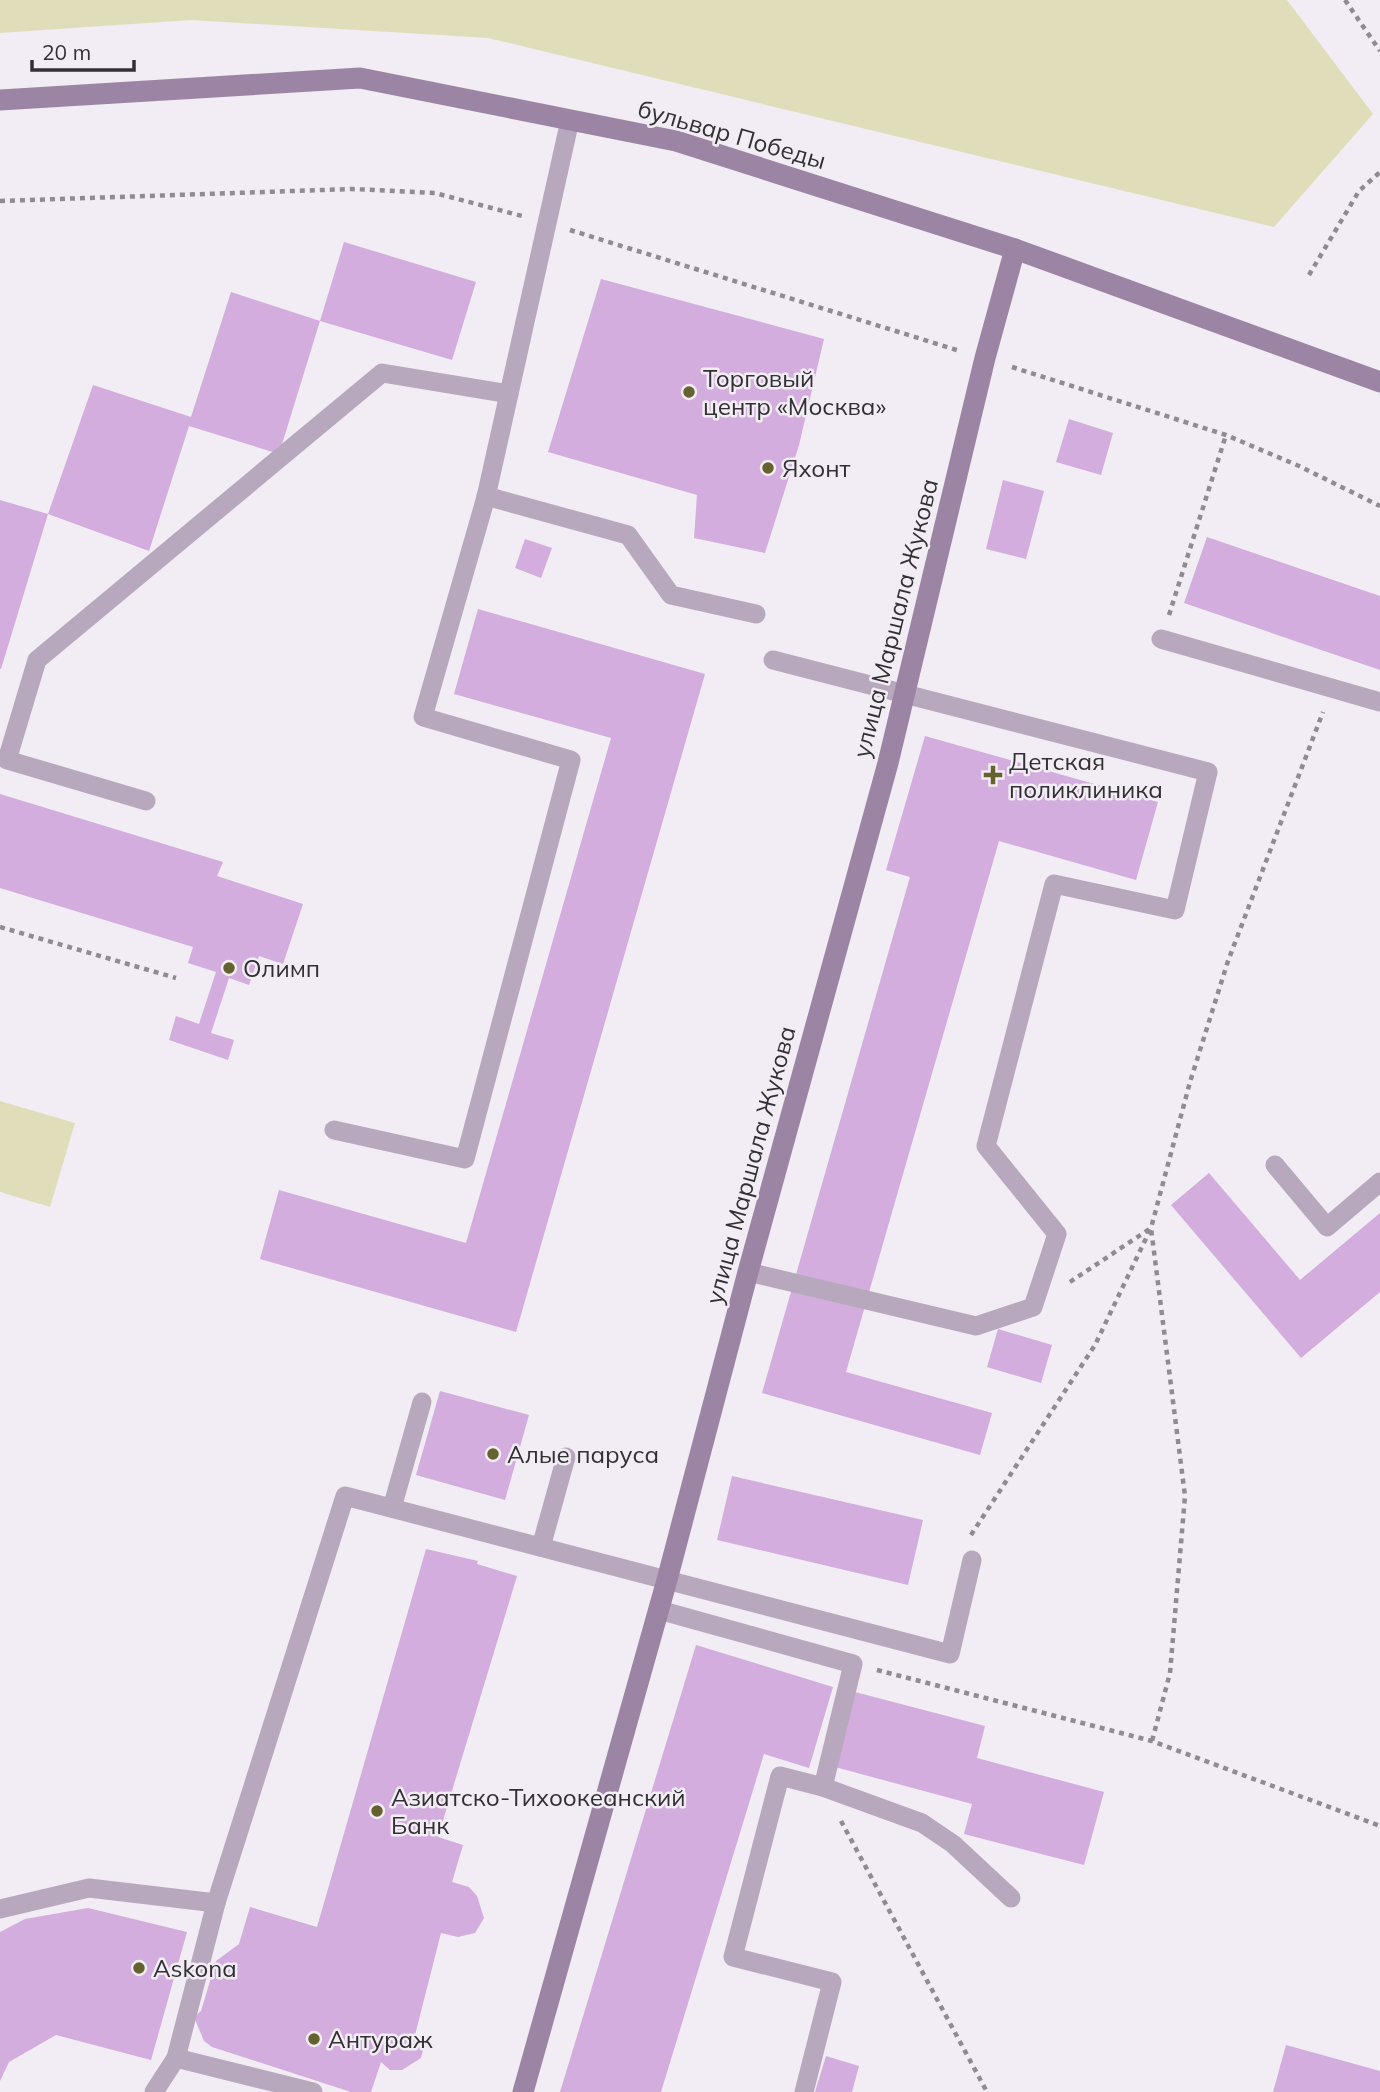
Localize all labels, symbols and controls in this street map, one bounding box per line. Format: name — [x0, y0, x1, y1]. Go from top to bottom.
scale bar — [32, 28, 133, 72]
text: 20 m — [42, 39, 91, 65]
street label: бульвар Победы — [634, 93, 830, 175]
place label: Торговый центр «Москва» — [703, 363, 886, 421]
marker: Торговый центр «Москва» — [681, 384, 697, 400]
place label: Яхонт — [782, 453, 851, 483]
marker: Яхонт — [760, 460, 776, 476]
street label: улица Маршала Жукова — [846, 475, 944, 761]
place label: Детская поликлиника — [1009, 746, 1163, 804]
marker: Детская поликлиника — [983, 765, 1003, 785]
place label: Олимп — [243, 953, 320, 983]
marker: Олимп — [221, 960, 237, 976]
street label: улица Маршала Жукова — [698, 1023, 802, 1307]
place label: Алые паруса — [507, 1439, 659, 1469]
marker: Алые паруса — [485, 1446, 501, 1462]
place label: Азиатско-Тихоокеанский Банк — [391, 1782, 686, 1840]
marker: Азиатско-Тихоокеанский Банк — [369, 1803, 385, 1819]
place label: Askona — [153, 1953, 237, 1983]
marker: Askona — [131, 1960, 147, 1976]
place label: Антураж — [328, 2024, 433, 2054]
marker: Антураж — [306, 2031, 322, 2047]

